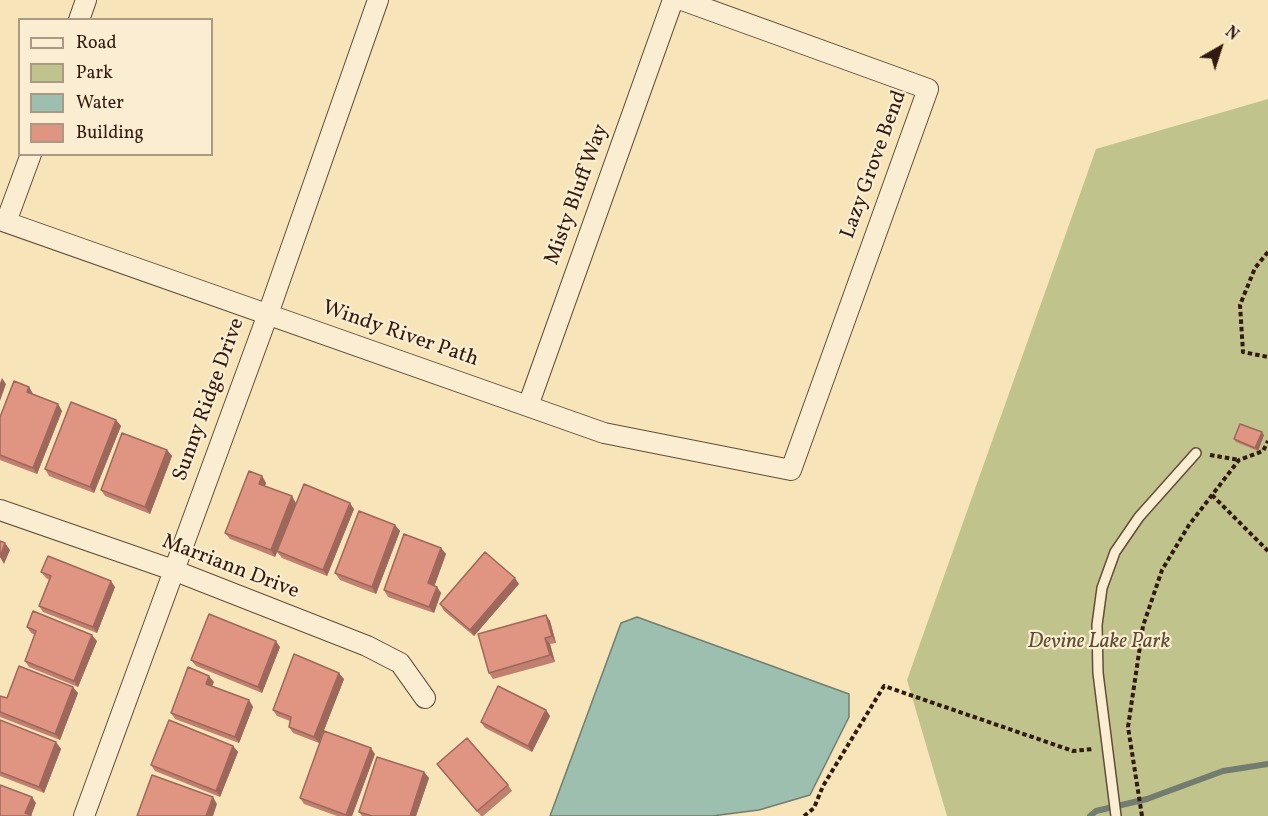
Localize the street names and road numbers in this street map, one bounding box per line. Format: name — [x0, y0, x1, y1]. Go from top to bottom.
street label: Lazy Grove Bend — [837, 87, 913, 243]
street label: Misty Bluff Way — [541, 121, 615, 269]
street label: Windy River Path — [319, 296, 481, 374]
street label: Sunny Ridge Drive — [169, 315, 251, 485]
street label: Marriann Drive — [158, 530, 302, 606]

